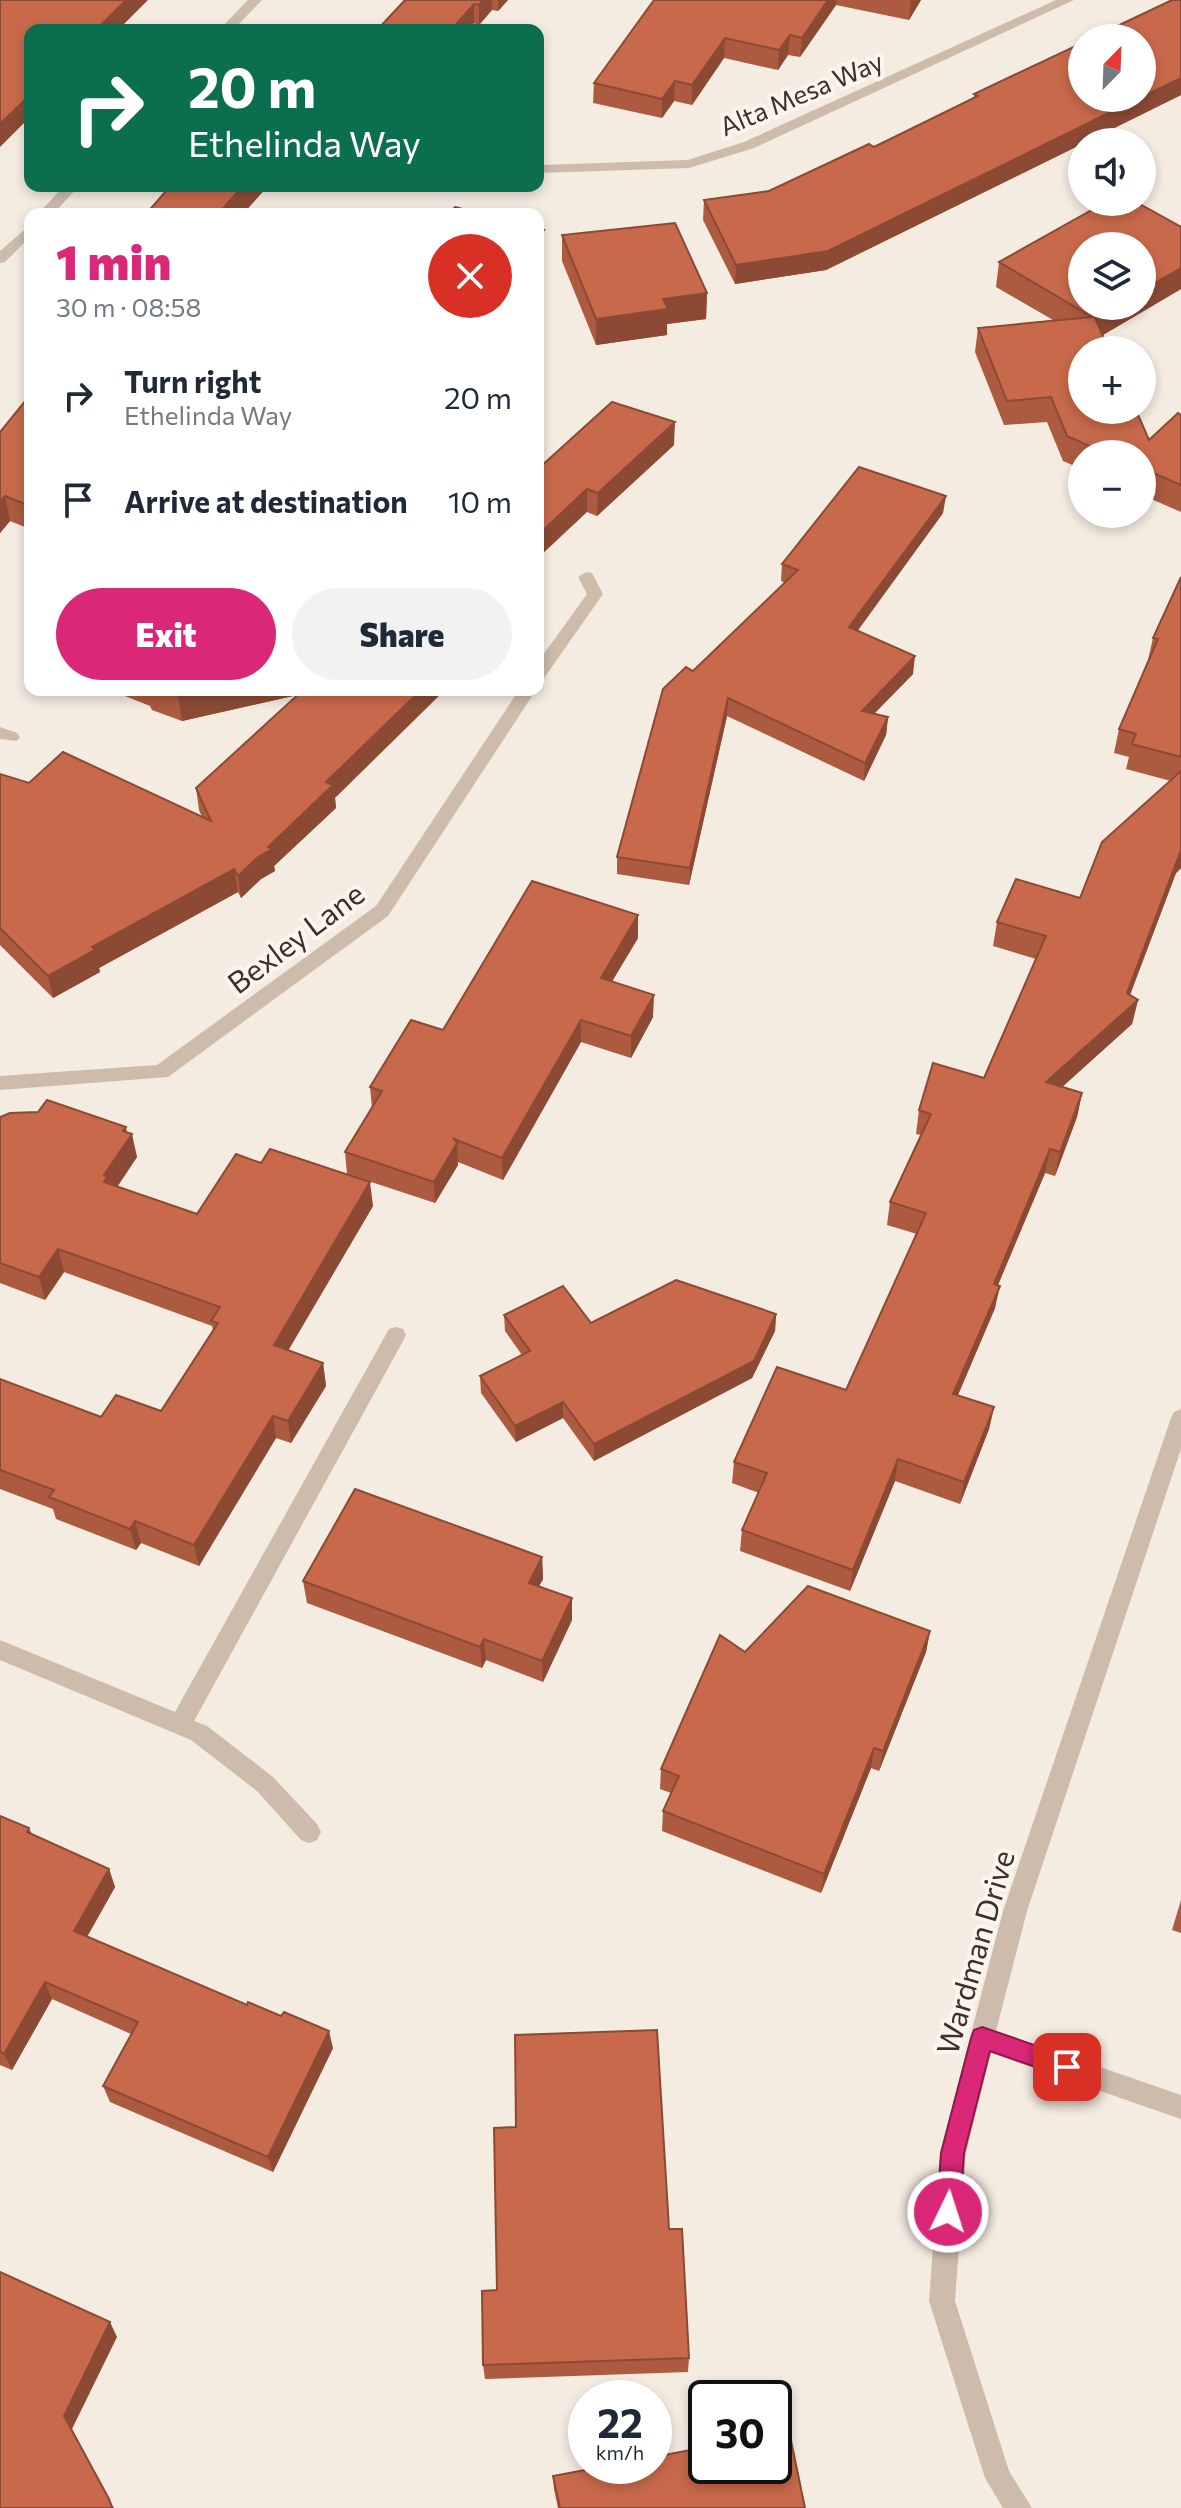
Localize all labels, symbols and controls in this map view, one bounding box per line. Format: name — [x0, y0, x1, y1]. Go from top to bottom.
north arrow — [1068, 24, 1156, 112]
map controls — [1068, 24, 1156, 528]
street label: Alta Mesa Way — [715, 45, 887, 141]
text: 20 m — [188, 51, 316, 120]
icon: right — [56, 56, 160, 160]
text: Ethelinda Way — [188, 120, 421, 164]
button: sound — [1068, 128, 1156, 216]
text: 1 min — [56, 231, 171, 290]
button: layers — [1068, 232, 1156, 320]
button: close — [428, 234, 512, 318]
text: 30 m · 08:58 — [56, 291, 201, 322]
button: + — [1068, 336, 1156, 424]
text: Turn right — [124, 362, 261, 399]
icon: right — [56, 374, 100, 418]
text: 20 m — [444, 378, 512, 415]
text: Ethelinda Way — [124, 399, 292, 430]
button: − — [1068, 440, 1156, 528]
icon: arrive — [56, 478, 100, 522]
text: Arrive at destination — [124, 482, 408, 519]
text: 10 m — [448, 482, 512, 519]
button: Exit — [56, 588, 276, 680]
button: Share — [292, 588, 512, 680]
street label: Bexley Lane — [219, 874, 371, 1000]
street label: Wardman Drive — [927, 1846, 1021, 2058]
pin — [1033, 2033, 1101, 2101]
icon: arrive — [1045, 2045, 1089, 2089]
position arrow — [906, 2170, 990, 2254]
speed limit sign: 30 — [688, 2380, 792, 2484]
text: 22 — [597, 2397, 643, 2446]
text: km/h — [596, 2440, 644, 2464]

